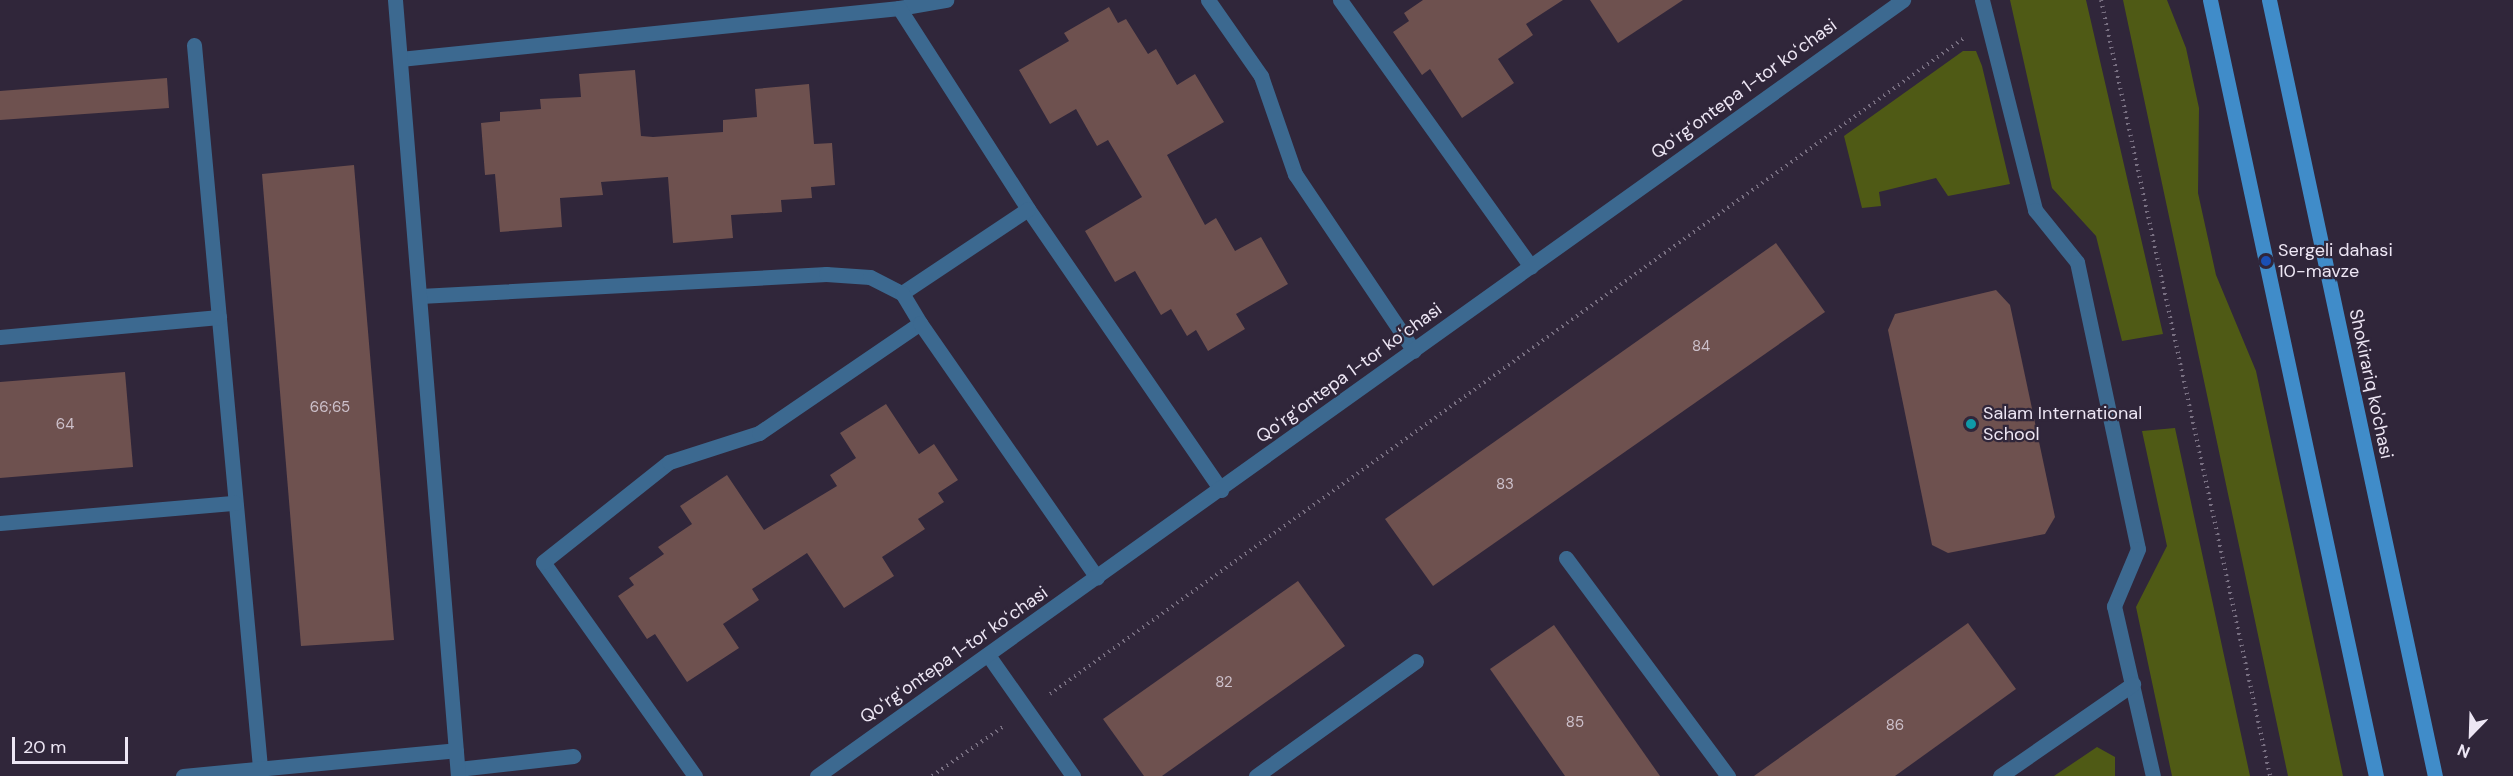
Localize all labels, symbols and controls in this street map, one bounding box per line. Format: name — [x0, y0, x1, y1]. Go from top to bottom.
street label: Qoʻrgʻontepa 1-tor koʻchasi — [1647, 14, 1841, 164]
place label: Sergeli dahasi 10-mavze — [2278, 240, 2393, 282]
marker: Sergeli dahasi 10-mavze — [2259, 254, 2273, 268]
street label: Qoʻrgʻontepa 1-tor koʻchasi — [1252, 298, 1446, 448]
street label: Shokirariq ko'chasi — [2345, 307, 2397, 461]
house number: 84 — [1692, 338, 1710, 356]
house number: 66;65 — [310, 399, 350, 417]
place label: Salam International School — [1983, 403, 2142, 446]
house number: 64 — [56, 416, 74, 434]
marker: Salam International School — [1964, 417, 1978, 431]
house number: 83 — [1496, 476, 1514, 494]
street label: Qoʻrgʻontepa 1-tor koʻchasi — [856, 582, 1052, 728]
house number: 82 — [1215, 674, 1233, 692]
north arrow — [2441, 704, 2501, 764]
house number: 85 — [1566, 714, 1584, 732]
house number: 86 — [1886, 717, 1904, 735]
scale bar — [15, 725, 130, 763]
text: 20 m — [23, 735, 66, 759]
text: N — [2454, 739, 2473, 763]

